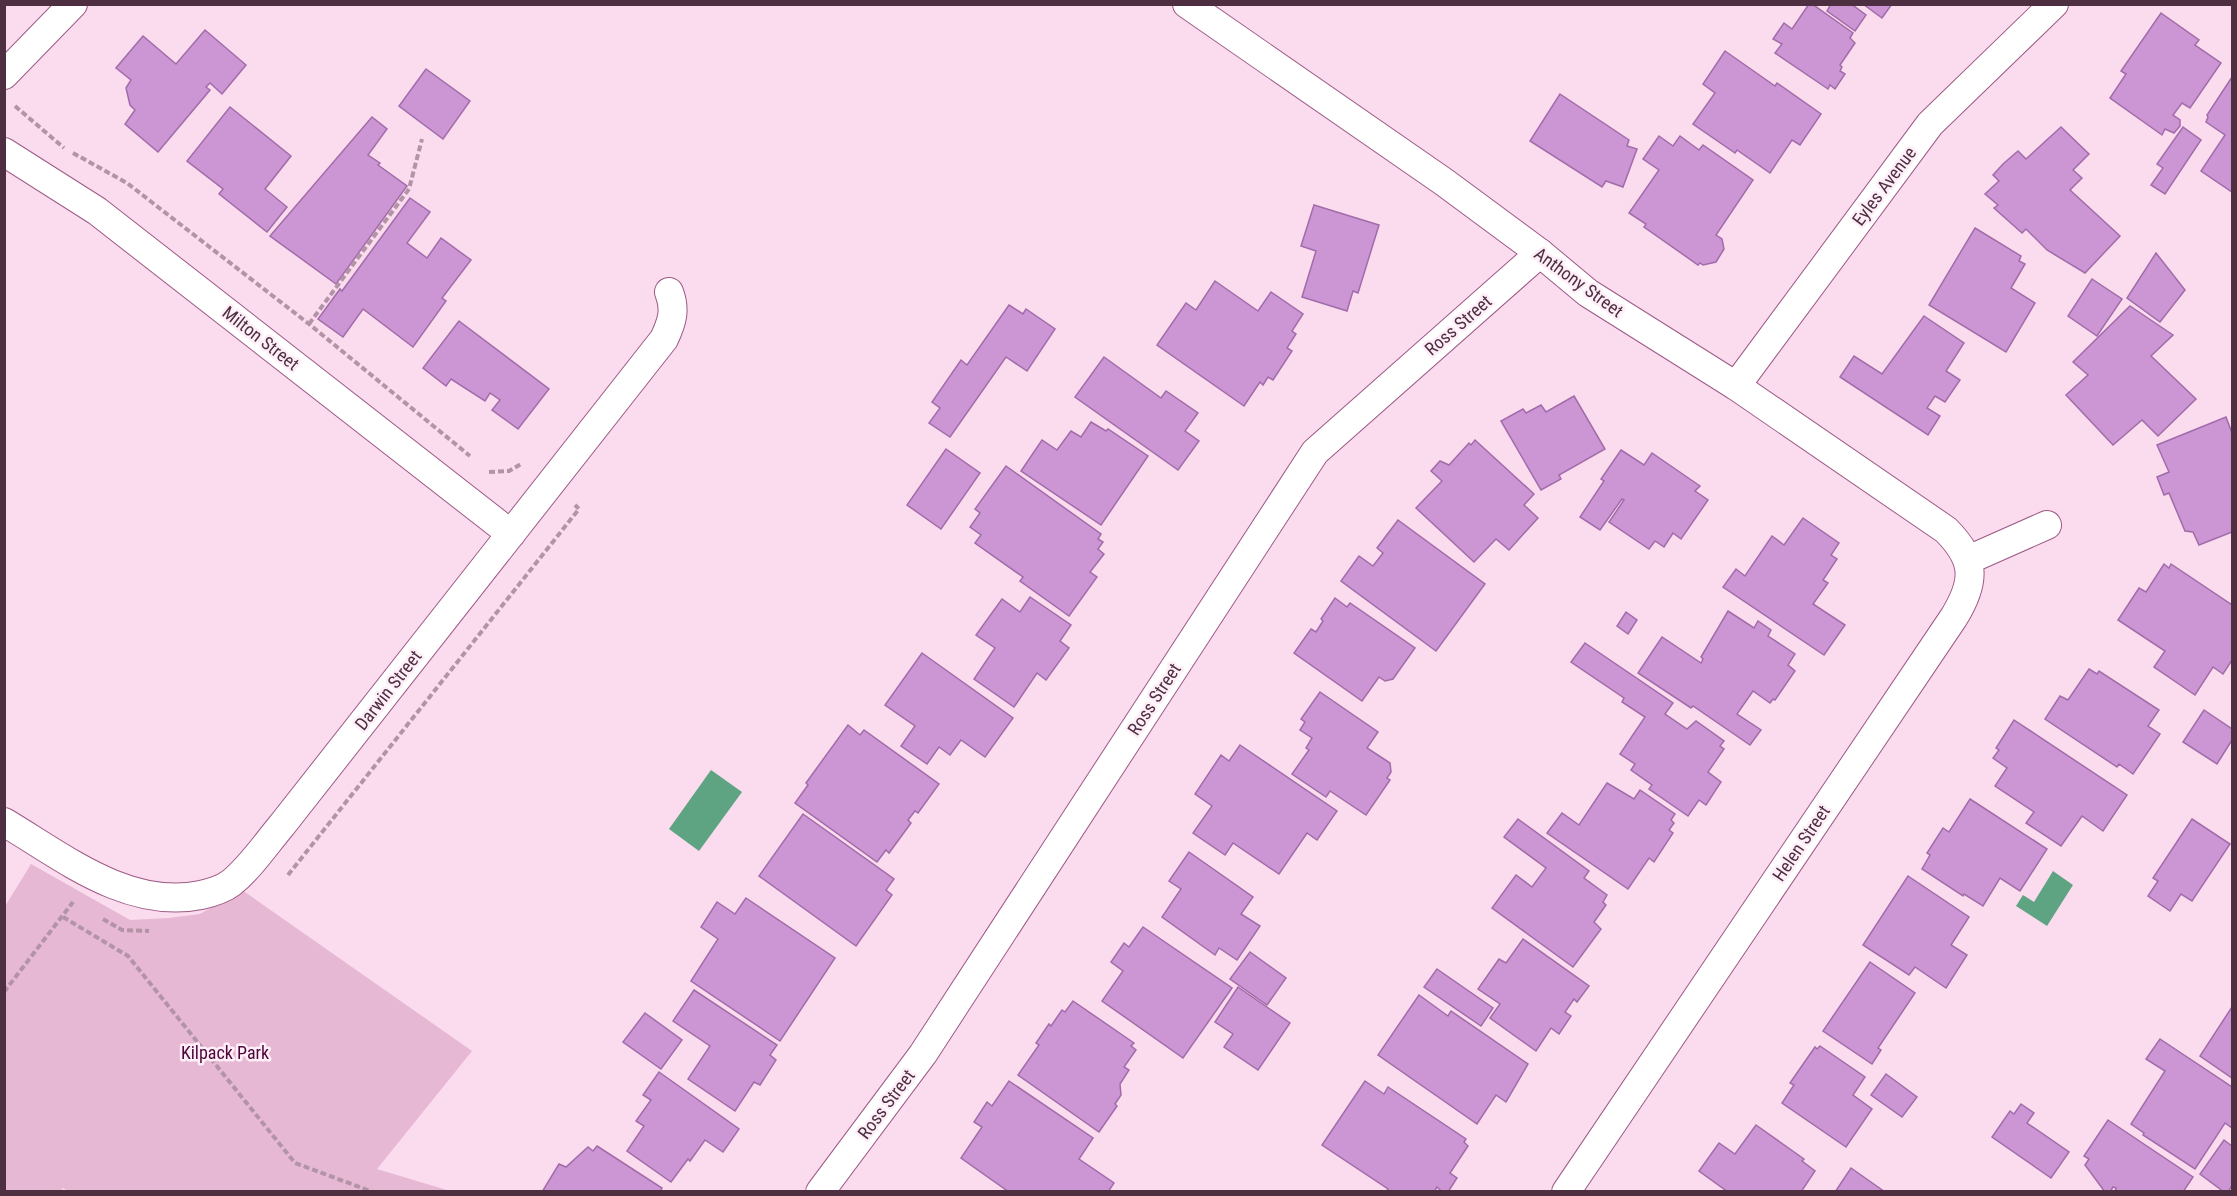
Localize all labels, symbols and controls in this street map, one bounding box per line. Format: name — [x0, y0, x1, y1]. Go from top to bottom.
street label: Eyles Avenue — [1848, 143, 1920, 229]
street label: Anthony Street — [1530, 243, 1628, 321]
street label: Ross Street — [1420, 290, 1496, 360]
street label: Milton Street — [219, 302, 303, 374]
street label: Darwin Street — [350, 646, 426, 734]
street label: Ross Street — [1123, 659, 1185, 739]
street label: Helen Street — [1768, 801, 1834, 885]
park label: Kilpack Park — [181, 1042, 269, 1063]
street label: Ross Street — [853, 1065, 919, 1143]

